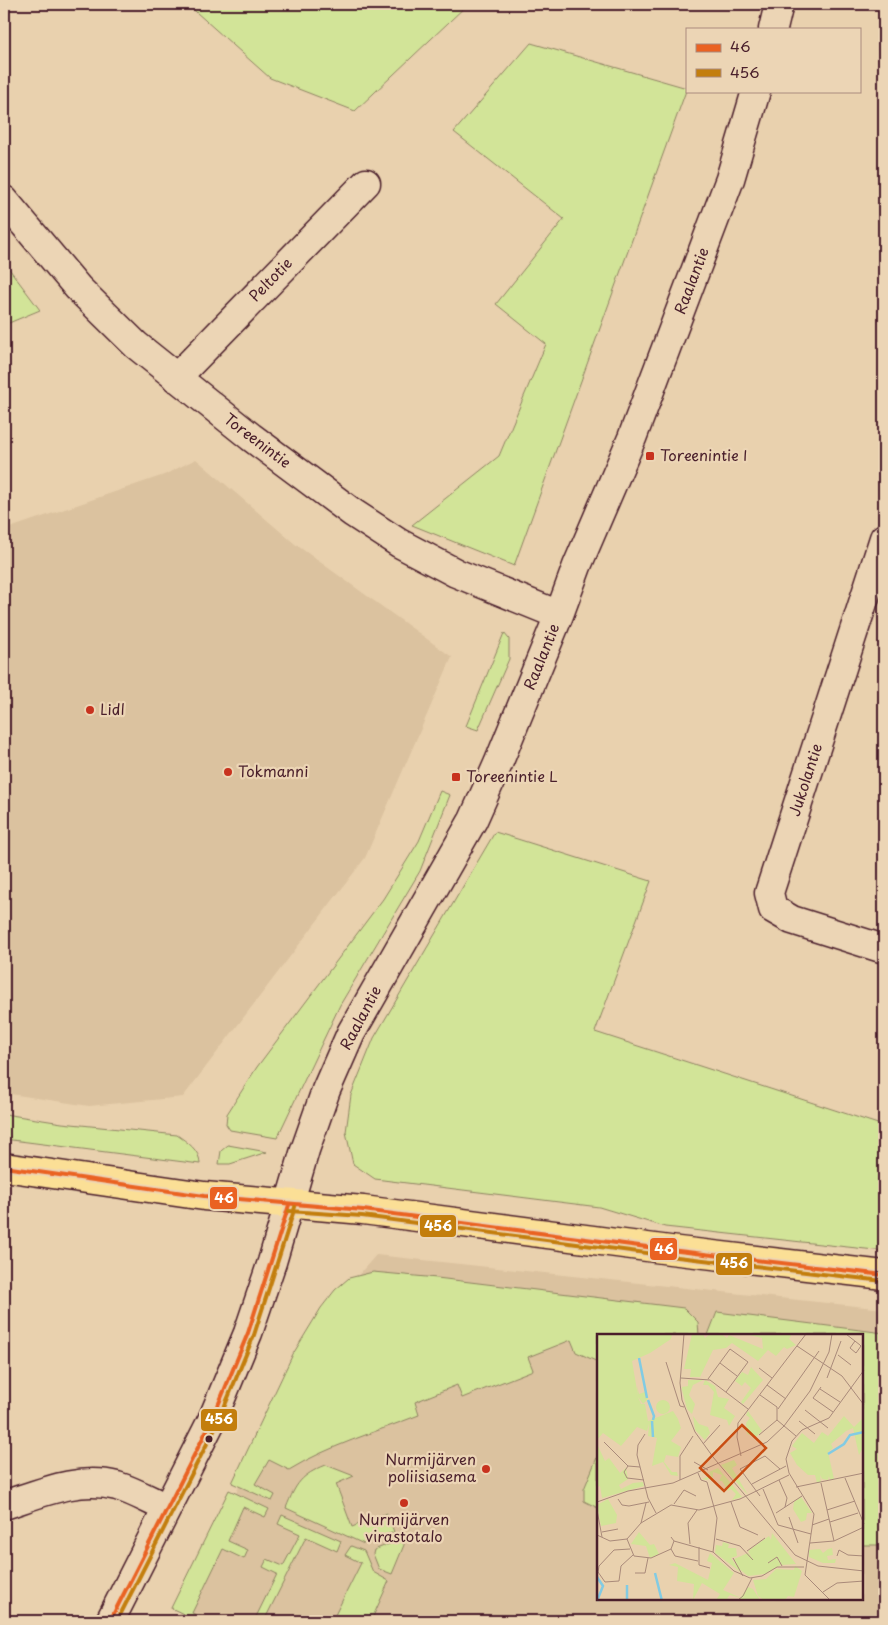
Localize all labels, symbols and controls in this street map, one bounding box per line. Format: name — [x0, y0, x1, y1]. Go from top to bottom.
legend — [686, 28, 860, 92]
text: 46 — [730, 34, 750, 57]
text: 456 — [730, 60, 760, 83]
street label: Raalantie — [667, 244, 714, 317]
street label: Peltotie — [243, 251, 297, 306]
street label: Toreenintie — [219, 407, 296, 473]
place label: Toreenintie I — [660, 443, 748, 466]
marker: Toreenintie I — [644, 450, 656, 462]
street label: Raalantie — [517, 620, 564, 693]
place label: Lidl — [100, 697, 125, 720]
marker: Lidl — [84, 704, 96, 716]
street label: Jukolantie — [782, 740, 827, 819]
place label: Tokmanni — [238, 759, 308, 782]
place label: Toreenintie L — [466, 764, 558, 787]
marker: Tokmanni — [222, 766, 234, 778]
marker: Toreenintie L — [450, 771, 462, 783]
street label: Raalantie — [333, 981, 386, 1054]
line badge: 46 — [209, 1186, 238, 1210]
text: 46 — [214, 1187, 234, 1208]
line badge: 456 — [419, 1214, 457, 1238]
text: 456 — [424, 1215, 452, 1236]
line badge: 46 — [649, 1237, 678, 1261]
text: 46 — [654, 1238, 674, 1259]
line badge: 456 — [715, 1252, 753, 1276]
text: 456 — [720, 1252, 748, 1273]
inset map — [597, 1334, 863, 1600]
line badge: 456 — [200, 1408, 238, 1432]
text: 456 — [205, 1408, 233, 1429]
unlabelled marker — [204, 1434, 214, 1444]
place label: Nurmijärven poliisiasema — [385, 1447, 477, 1487]
marker: Nurmijärven poliisiasema — [480, 1463, 492, 1475]
marker: Nurmijärven virastotalo — [398, 1497, 410, 1509]
place label: Nurmijärven virastotalo — [359, 1507, 449, 1547]

